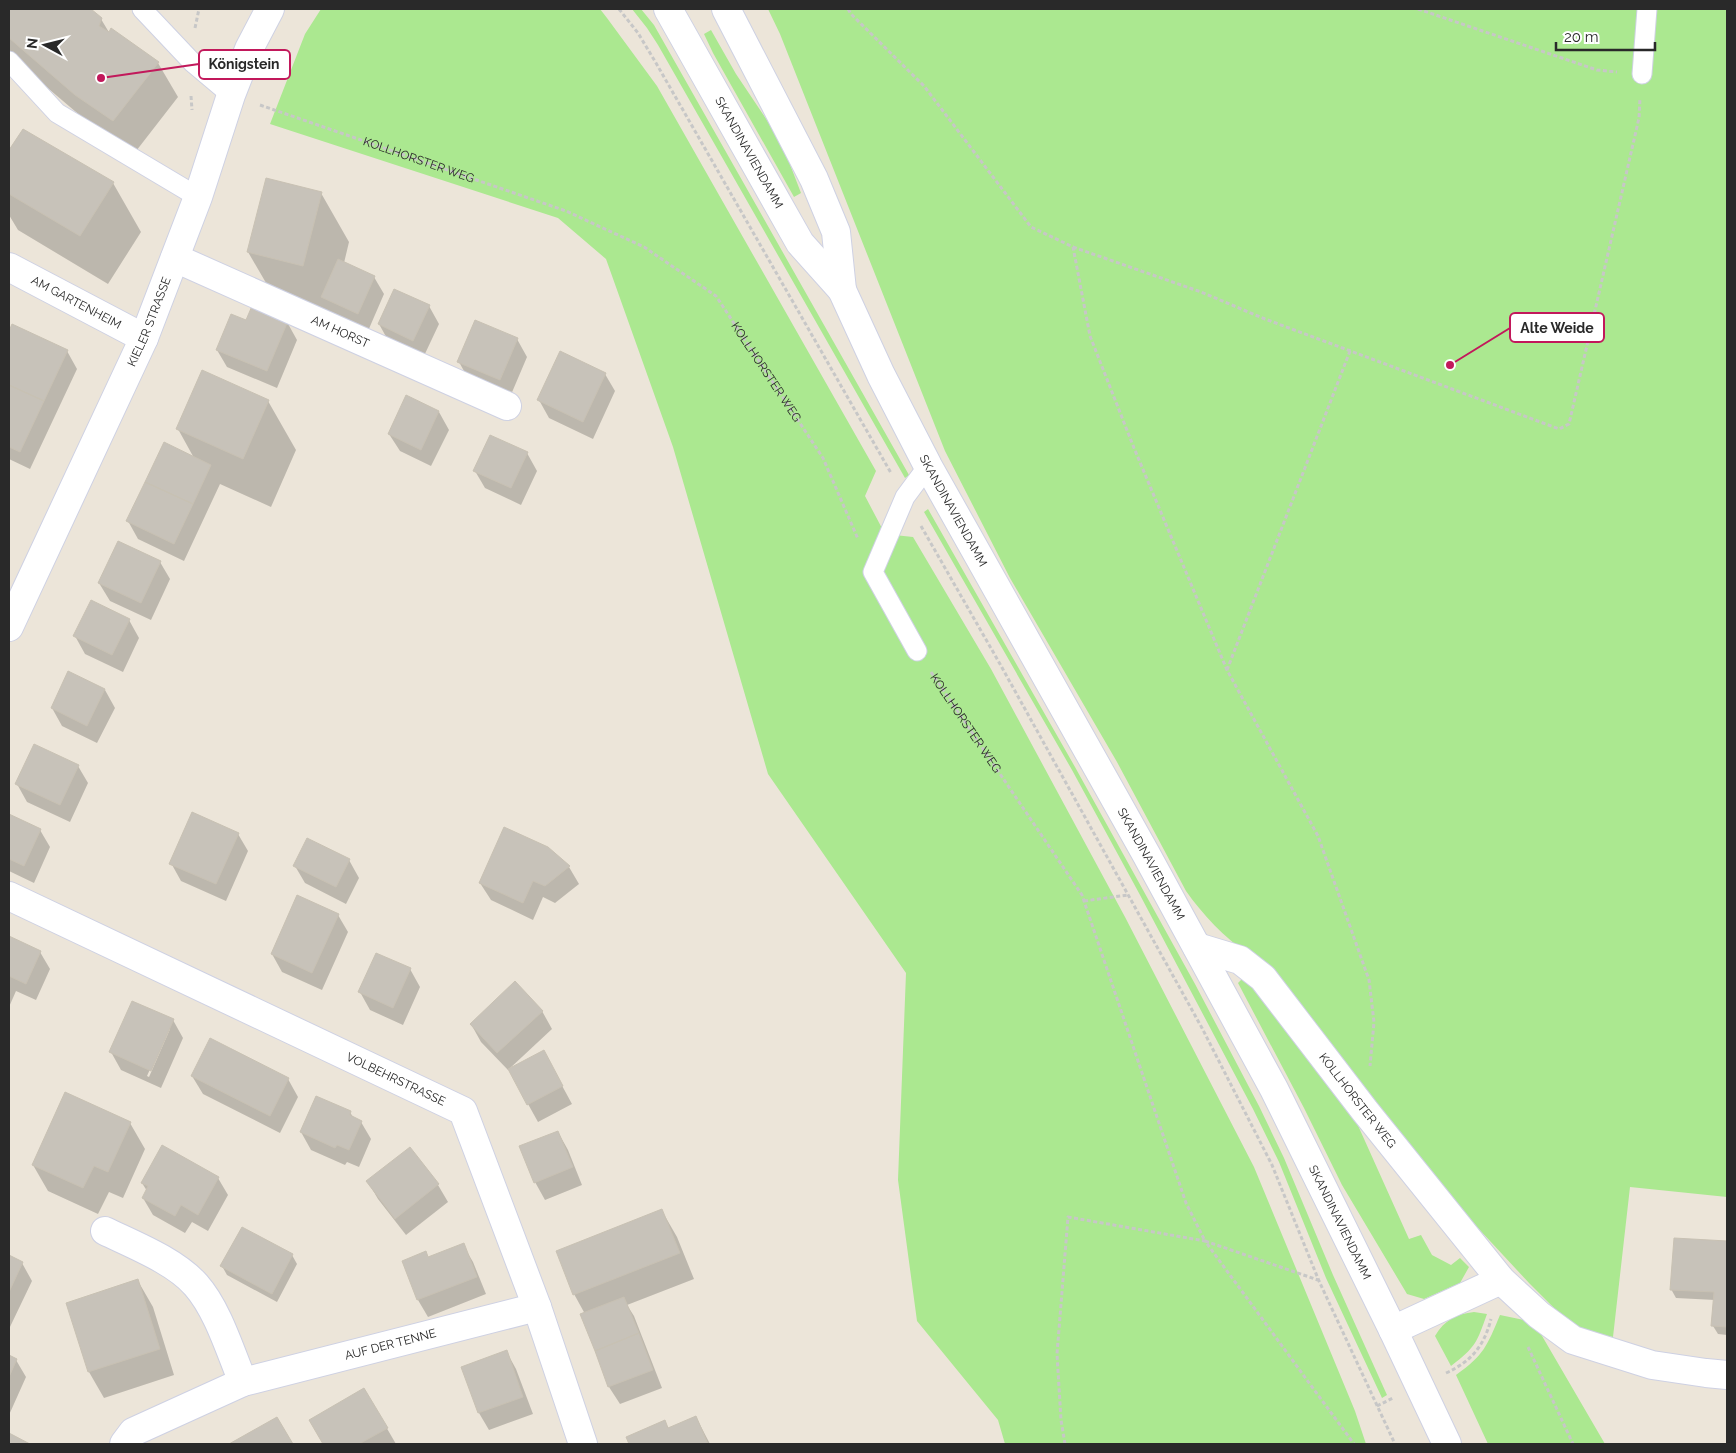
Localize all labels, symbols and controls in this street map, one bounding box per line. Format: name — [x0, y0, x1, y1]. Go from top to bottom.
north arrow — [20, 20, 70, 70]
scale bar — [1556, 20, 1655, 52]
text: 20 m — [1564, 28, 1599, 46]
text: N — [24, 37, 41, 50]
callout: Königstein — [199, 50, 290, 79]
text: Königstein — [209, 56, 279, 72]
street label: SKANDINAVIENDAMM — [712, 94, 786, 211]
street label: KOLLHORSTER WEG — [361, 134, 476, 186]
street label: AM GARTENHEIM — [29, 273, 124, 332]
street label: KIELER STRASSE — [125, 275, 174, 369]
street label: AM HORST — [309, 313, 372, 351]
callout: Alte Weide — [1510, 313, 1604, 342]
street label: KOLLHORSTER WEG — [728, 320, 804, 425]
text: Alte Weide — [1520, 320, 1594, 336]
street label: SKANDINAVIENDAMM — [916, 453, 990, 569]
street label: KOLLHORSTER WEG — [927, 671, 1004, 776]
street label: SKANDINAVIENDAMM — [1115, 806, 1188, 923]
street label: VOLBEHRSTRASSE — [344, 1050, 448, 1109]
street label: KOLLHORSTER WEG — [1316, 1050, 1399, 1151]
street label: SKANDINAVIENDAMM — [1306, 1163, 1374, 1282]
street label: AUF DER TENNE — [343, 1326, 438, 1363]

